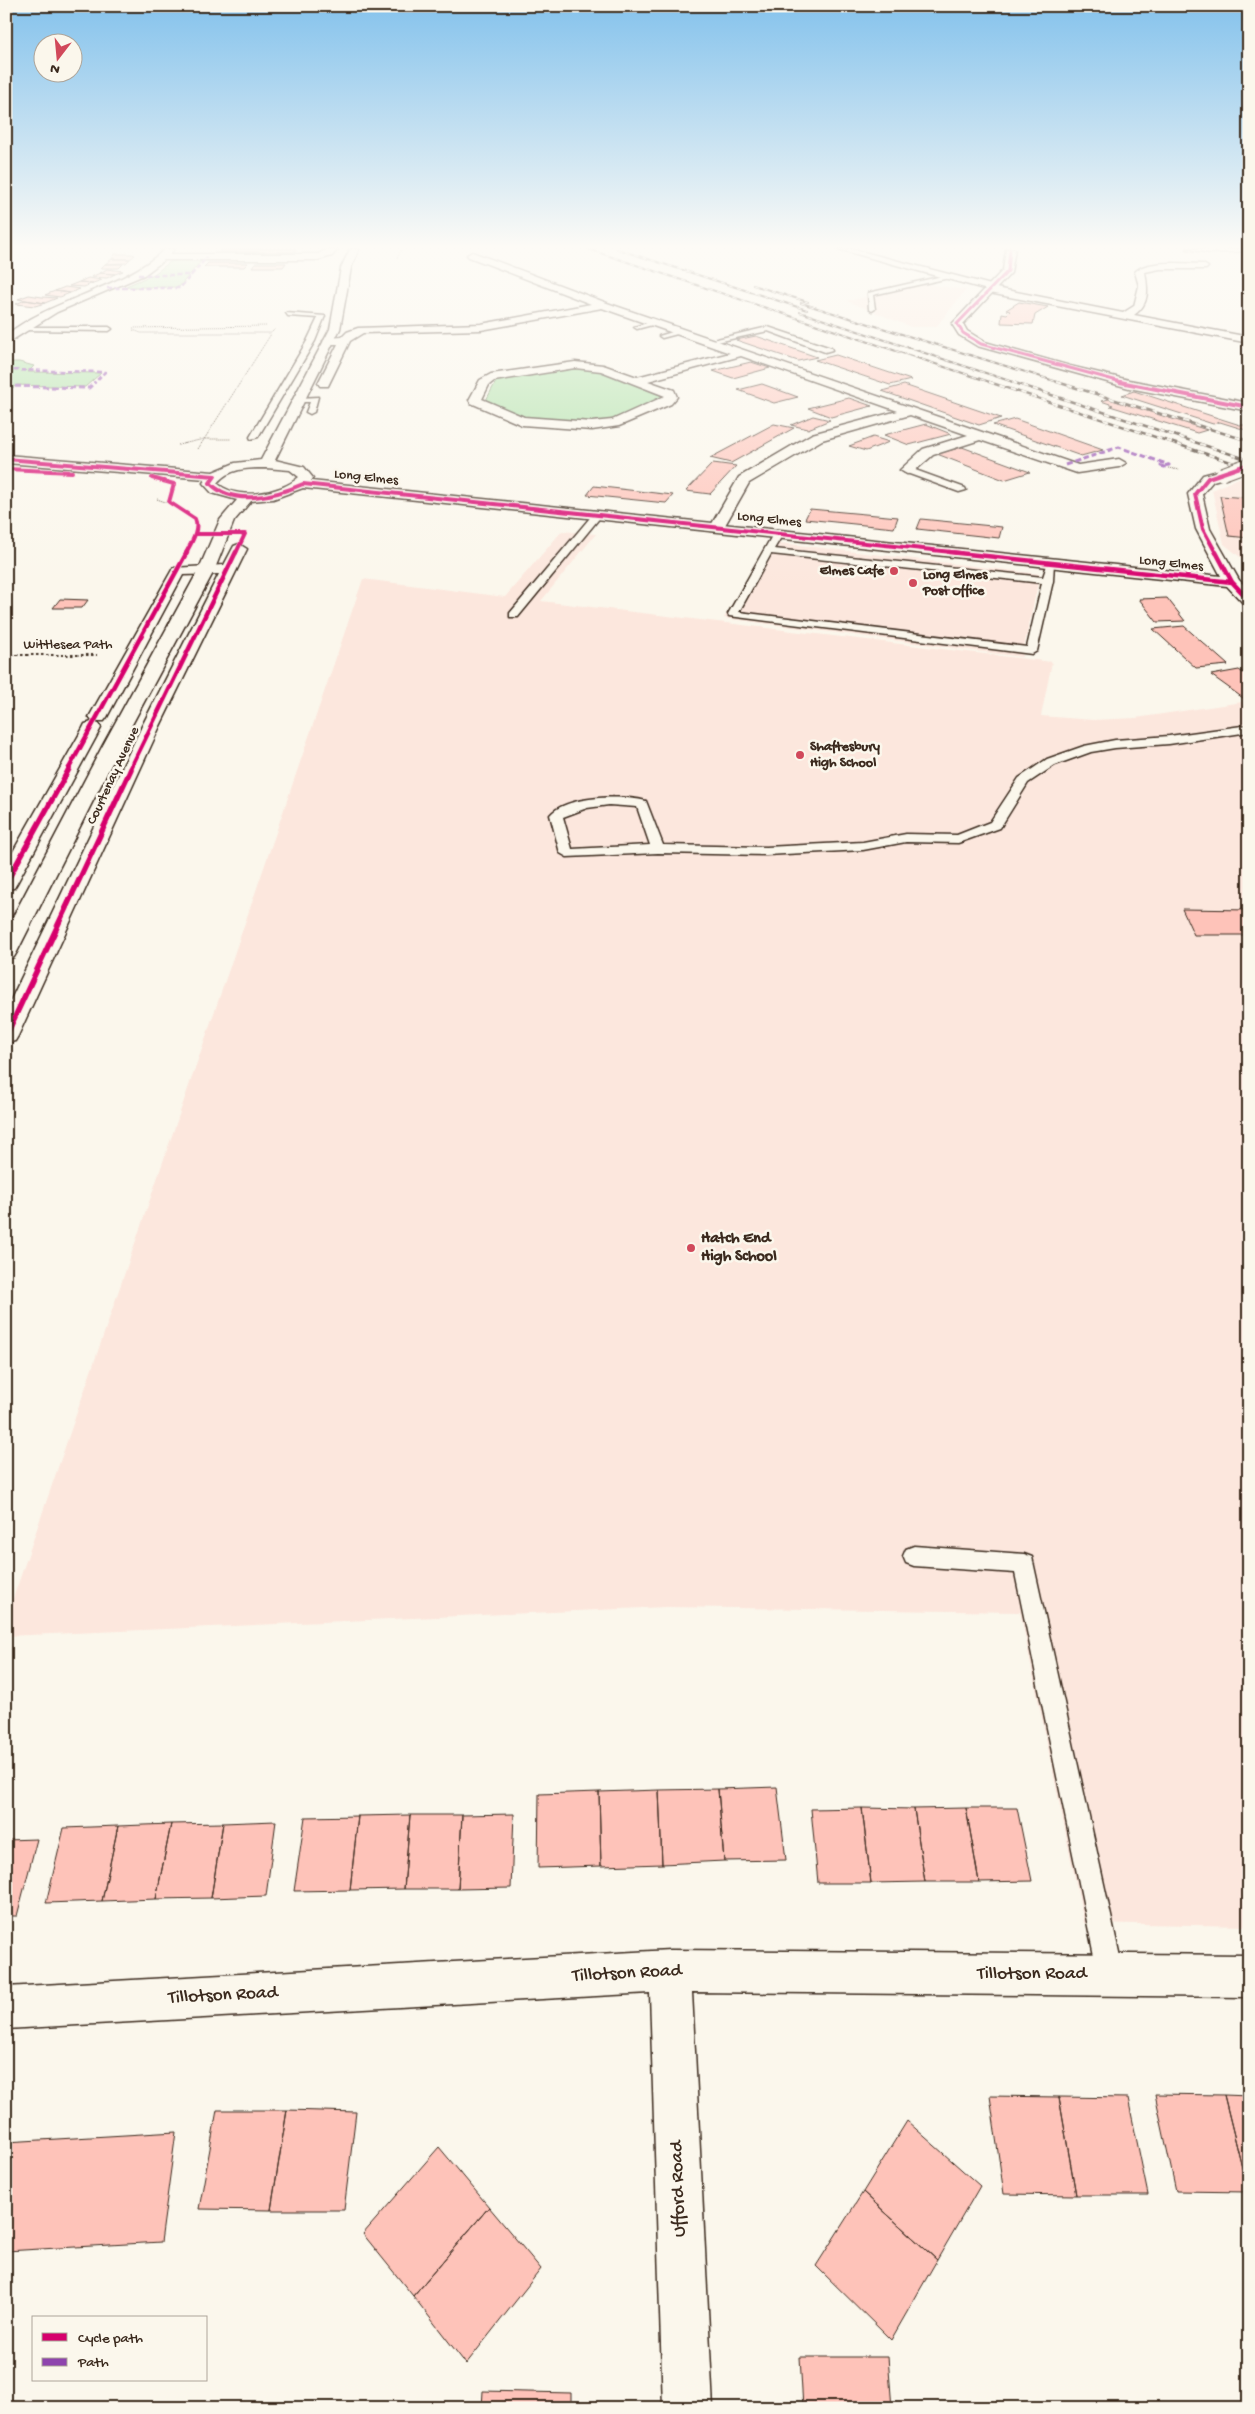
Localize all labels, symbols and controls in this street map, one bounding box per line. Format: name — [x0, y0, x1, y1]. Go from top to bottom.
north arrow — [32, 32, 82, 82]
text: N — [48, 59, 62, 78]
street label: Long Elmes — [333, 466, 400, 490]
street label: Long Elmes — [736, 508, 803, 532]
street label: Long Elmes — [1138, 552, 1205, 576]
place label: Elmes Cafe — [820, 563, 885, 580]
marker: Elmes Cafe — [888, 565, 900, 577]
place label: Long Elmes Post Office — [922, 567, 988, 600]
marker: Long Elmes Post Office — [907, 577, 919, 589]
street label: Wittlesea Path — [24, 637, 113, 654]
street label: Courtenay Avenue — [84, 724, 144, 828]
place label: Shaftesbury High School — [810, 739, 880, 772]
marker: Shaftesbury High School — [794, 749, 806, 761]
place label: Hatch End High School — [701, 1230, 777, 1267]
marker: Hatch End High School — [685, 1242, 697, 1254]
street label: Tillotson Road — [571, 1960, 684, 1988]
street label: Tillotson Road — [976, 1963, 1089, 1986]
street label: Tillotson Road — [167, 1982, 280, 2010]
street label: Ufford Road — [666, 2139, 692, 2238]
legend — [32, 2316, 208, 2382]
text: Cycle path — [78, 2330, 143, 2348]
text: Path — [77, 2354, 109, 2372]

